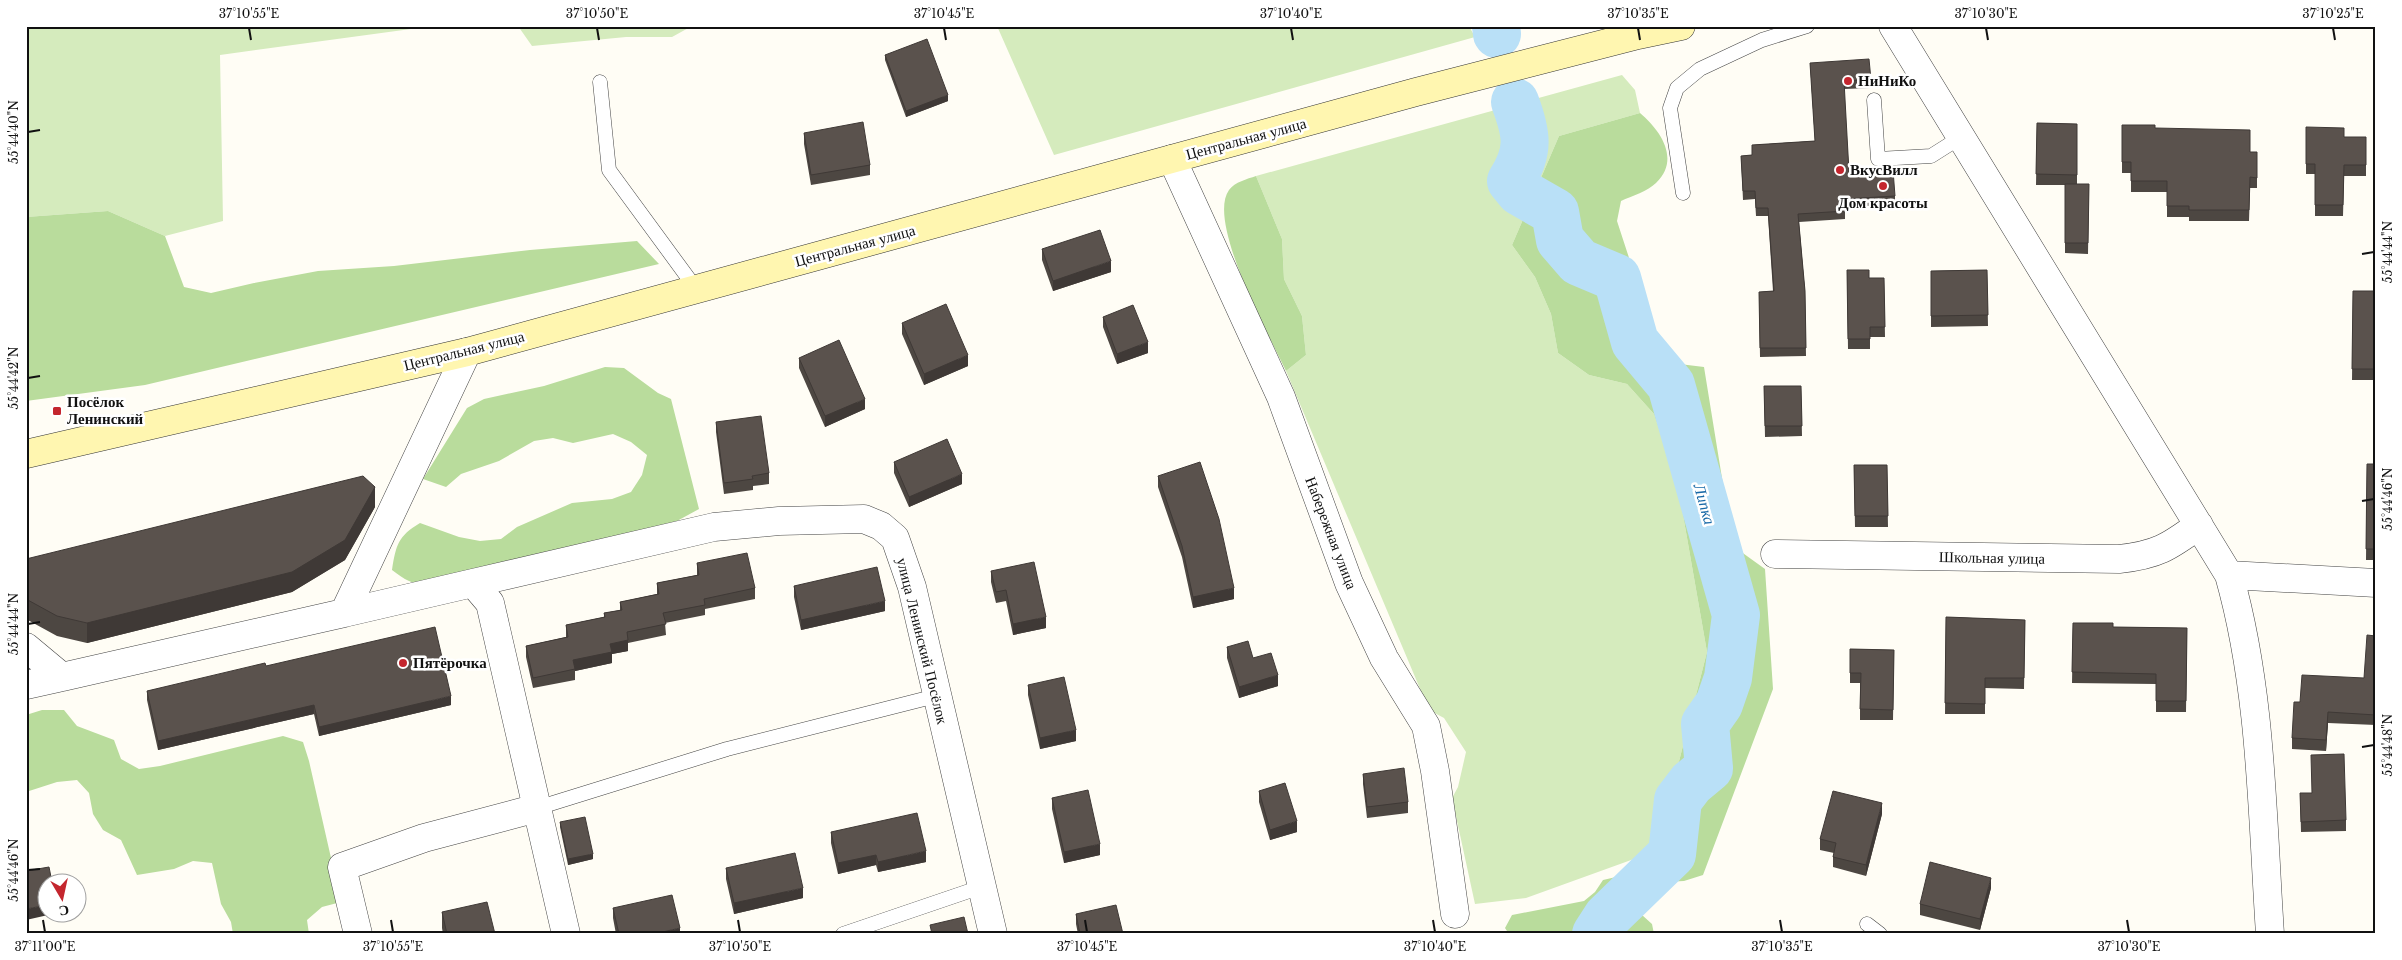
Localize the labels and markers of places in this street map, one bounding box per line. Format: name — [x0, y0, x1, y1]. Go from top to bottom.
place label: НиНиКо — [1858, 71, 1916, 90]
marker: НиНиКо — [1842, 75, 1854, 87]
place label: ВкусВилл — [1850, 160, 1918, 179]
marker: ВкусВилл — [1834, 164, 1846, 176]
marker: Дом красоты — [1877, 180, 1889, 192]
place label: Дом красоты — [1838, 193, 1928, 212]
place label: Посёлок Ленинский — [67, 392, 144, 428]
marker: Посёлок Ленинский — [51, 405, 63, 417]
place label: Пятёрочка — [413, 653, 487, 672]
marker: Пятёрочка — [397, 657, 409, 669]

